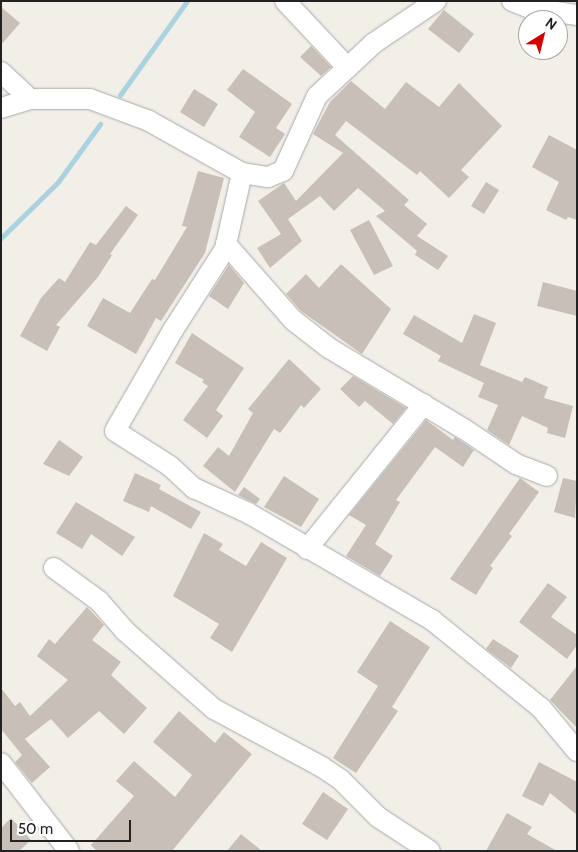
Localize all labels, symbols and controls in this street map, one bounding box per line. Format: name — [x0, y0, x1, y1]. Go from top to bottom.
north arrow — [518, 10, 568, 60]
text: N — [542, 13, 561, 34]
scale bar — [12, 810, 134, 842]
text: 50 m — [18, 820, 53, 838]

